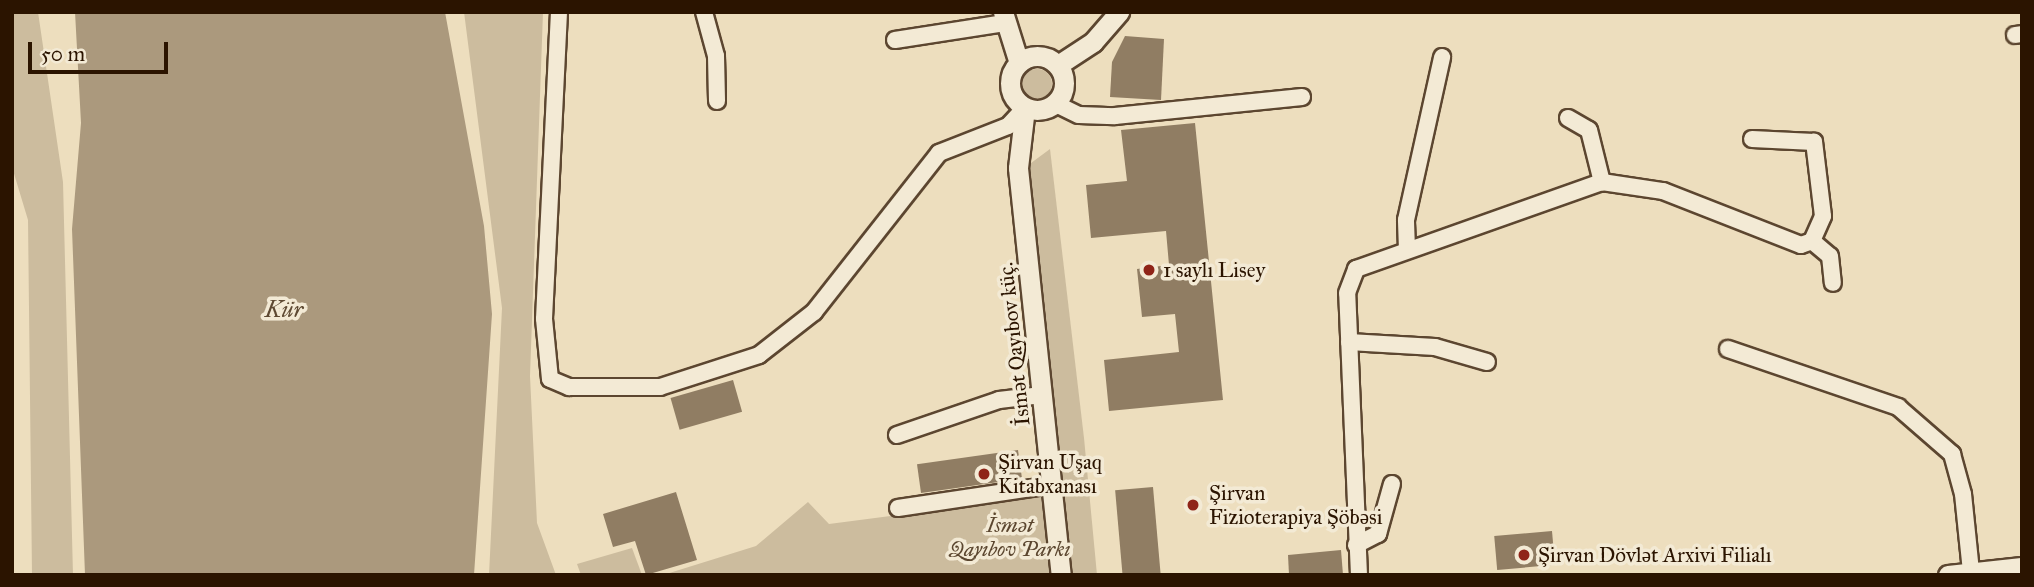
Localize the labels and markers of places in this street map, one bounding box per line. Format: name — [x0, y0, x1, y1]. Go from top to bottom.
place label: 1 saylı Lisey — [1163, 257, 1265, 283]
marker: 1 saylı Lisey — [1141, 262, 1157, 278]
place label: Şirvan Uşaq Kitabxanası — [998, 449, 1102, 499]
marker: Şirvan Uşaq Kitabxanası — [976, 466, 992, 482]
place label: Şirvan Fizioterapiya Şöbəsi — [1209, 480, 1382, 530]
marker: Şirvan Fizioterapiya Şöbəsi — [1183, 495, 1203, 515]
place label: Şirvan Dövlət Arxivi Filialı — [1538, 542, 1772, 568]
marker: Şirvan Dövlət Arxivi Filialı — [1516, 547, 1532, 563]

